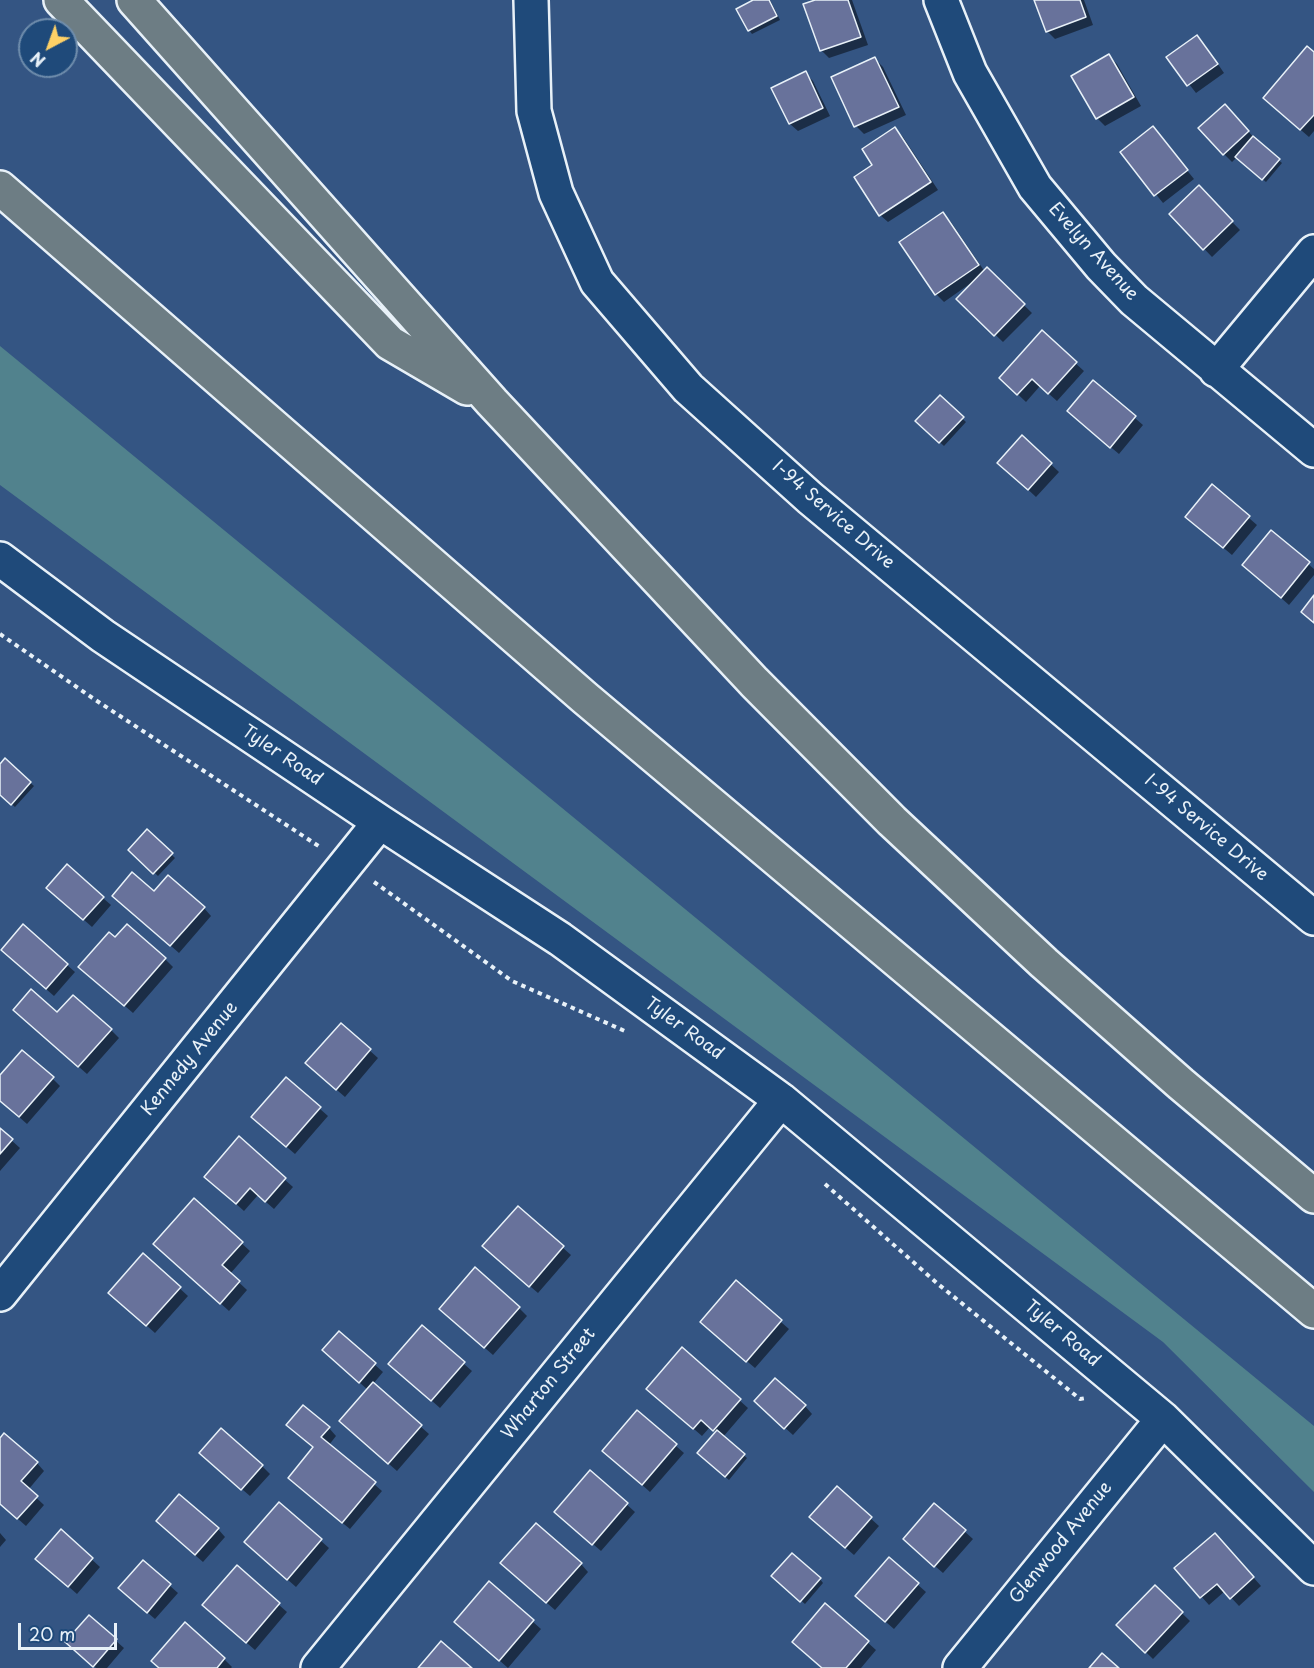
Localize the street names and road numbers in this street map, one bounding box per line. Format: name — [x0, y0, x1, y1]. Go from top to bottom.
street label: Evelyn Avenue — [1044, 199, 1142, 305]
street label: I-94 Service Drive — [767, 456, 899, 574]
street label: Tyler Road — [238, 721, 326, 791]
street label: I-94 Service Drive — [1140, 770, 1272, 886]
street label: Tyler Road — [640, 993, 728, 1065]
street label: Kennedy Avenue — [137, 997, 243, 1121]
street label: Tyler Road — [1020, 1296, 1104, 1372]
street label: Wharton Street — [497, 1324, 601, 1444]
street label: Glenwood Avenue — [1005, 1478, 1117, 1608]

